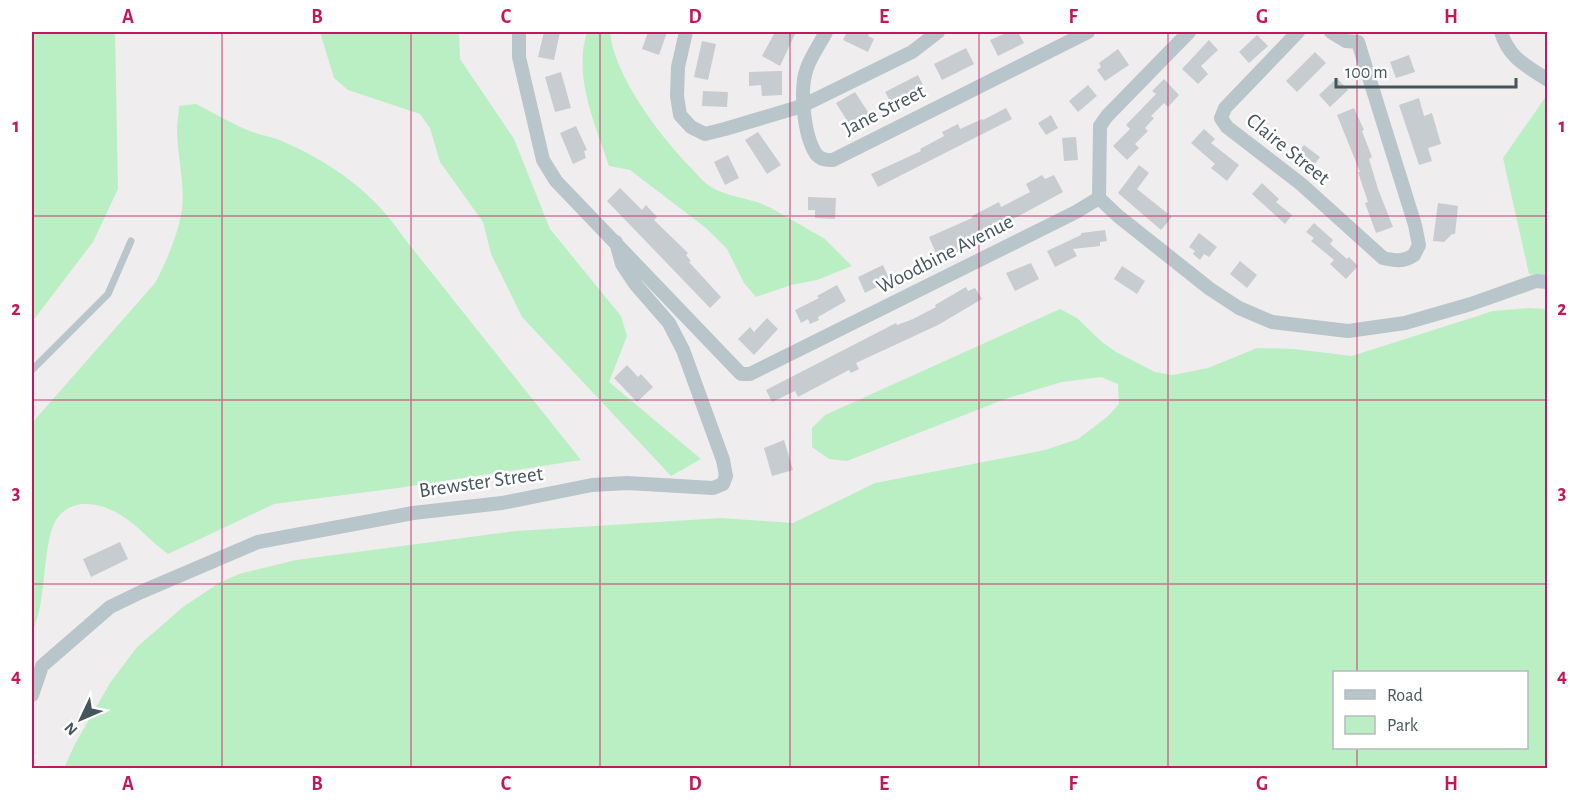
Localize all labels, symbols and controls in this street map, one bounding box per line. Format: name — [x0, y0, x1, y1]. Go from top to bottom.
text: A — [122, 7, 134, 27]
text: B — [311, 7, 323, 27]
text: C — [501, 7, 512, 27]
text: D — [688, 7, 702, 27]
text: E — [879, 7, 889, 27]
text: F — [1068, 7, 1078, 27]
text: G — [1256, 7, 1268, 27]
text: H — [1444, 7, 1458, 27]
scale bar — [1336, 51, 1516, 89]
text: 100 m — [1345, 64, 1388, 82]
street label: Jane Street — [840, 80, 929, 140]
street label: Claire Street — [1242, 109, 1334, 189]
text: 1 — [12, 116, 20, 136]
text: 1 — [1558, 116, 1566, 136]
street label: Woodbine Avenue — [873, 211, 1017, 297]
text: 2 — [11, 299, 21, 319]
text: 2 — [1557, 299, 1567, 319]
street label: Brewster Street — [418, 463, 545, 501]
text: 3 — [12, 483, 20, 503]
text: 3 — [1558, 483, 1566, 503]
text: 4 — [11, 666, 21, 686]
text: 4 — [1557, 666, 1567, 686]
legend — [1333, 671, 1528, 749]
text: Road — [1387, 687, 1423, 705]
north arrow — [51, 689, 111, 749]
text: Park — [1387, 717, 1419, 735]
text: N — [61, 719, 81, 738]
text: A — [122, 774, 134, 794]
text: B — [311, 774, 323, 794]
text: C — [501, 774, 512, 794]
text: D — [688, 774, 702, 794]
text: E — [879, 774, 889, 794]
text: F — [1068, 774, 1078, 794]
text: G — [1256, 774, 1268, 794]
text: H — [1444, 774, 1458, 794]

